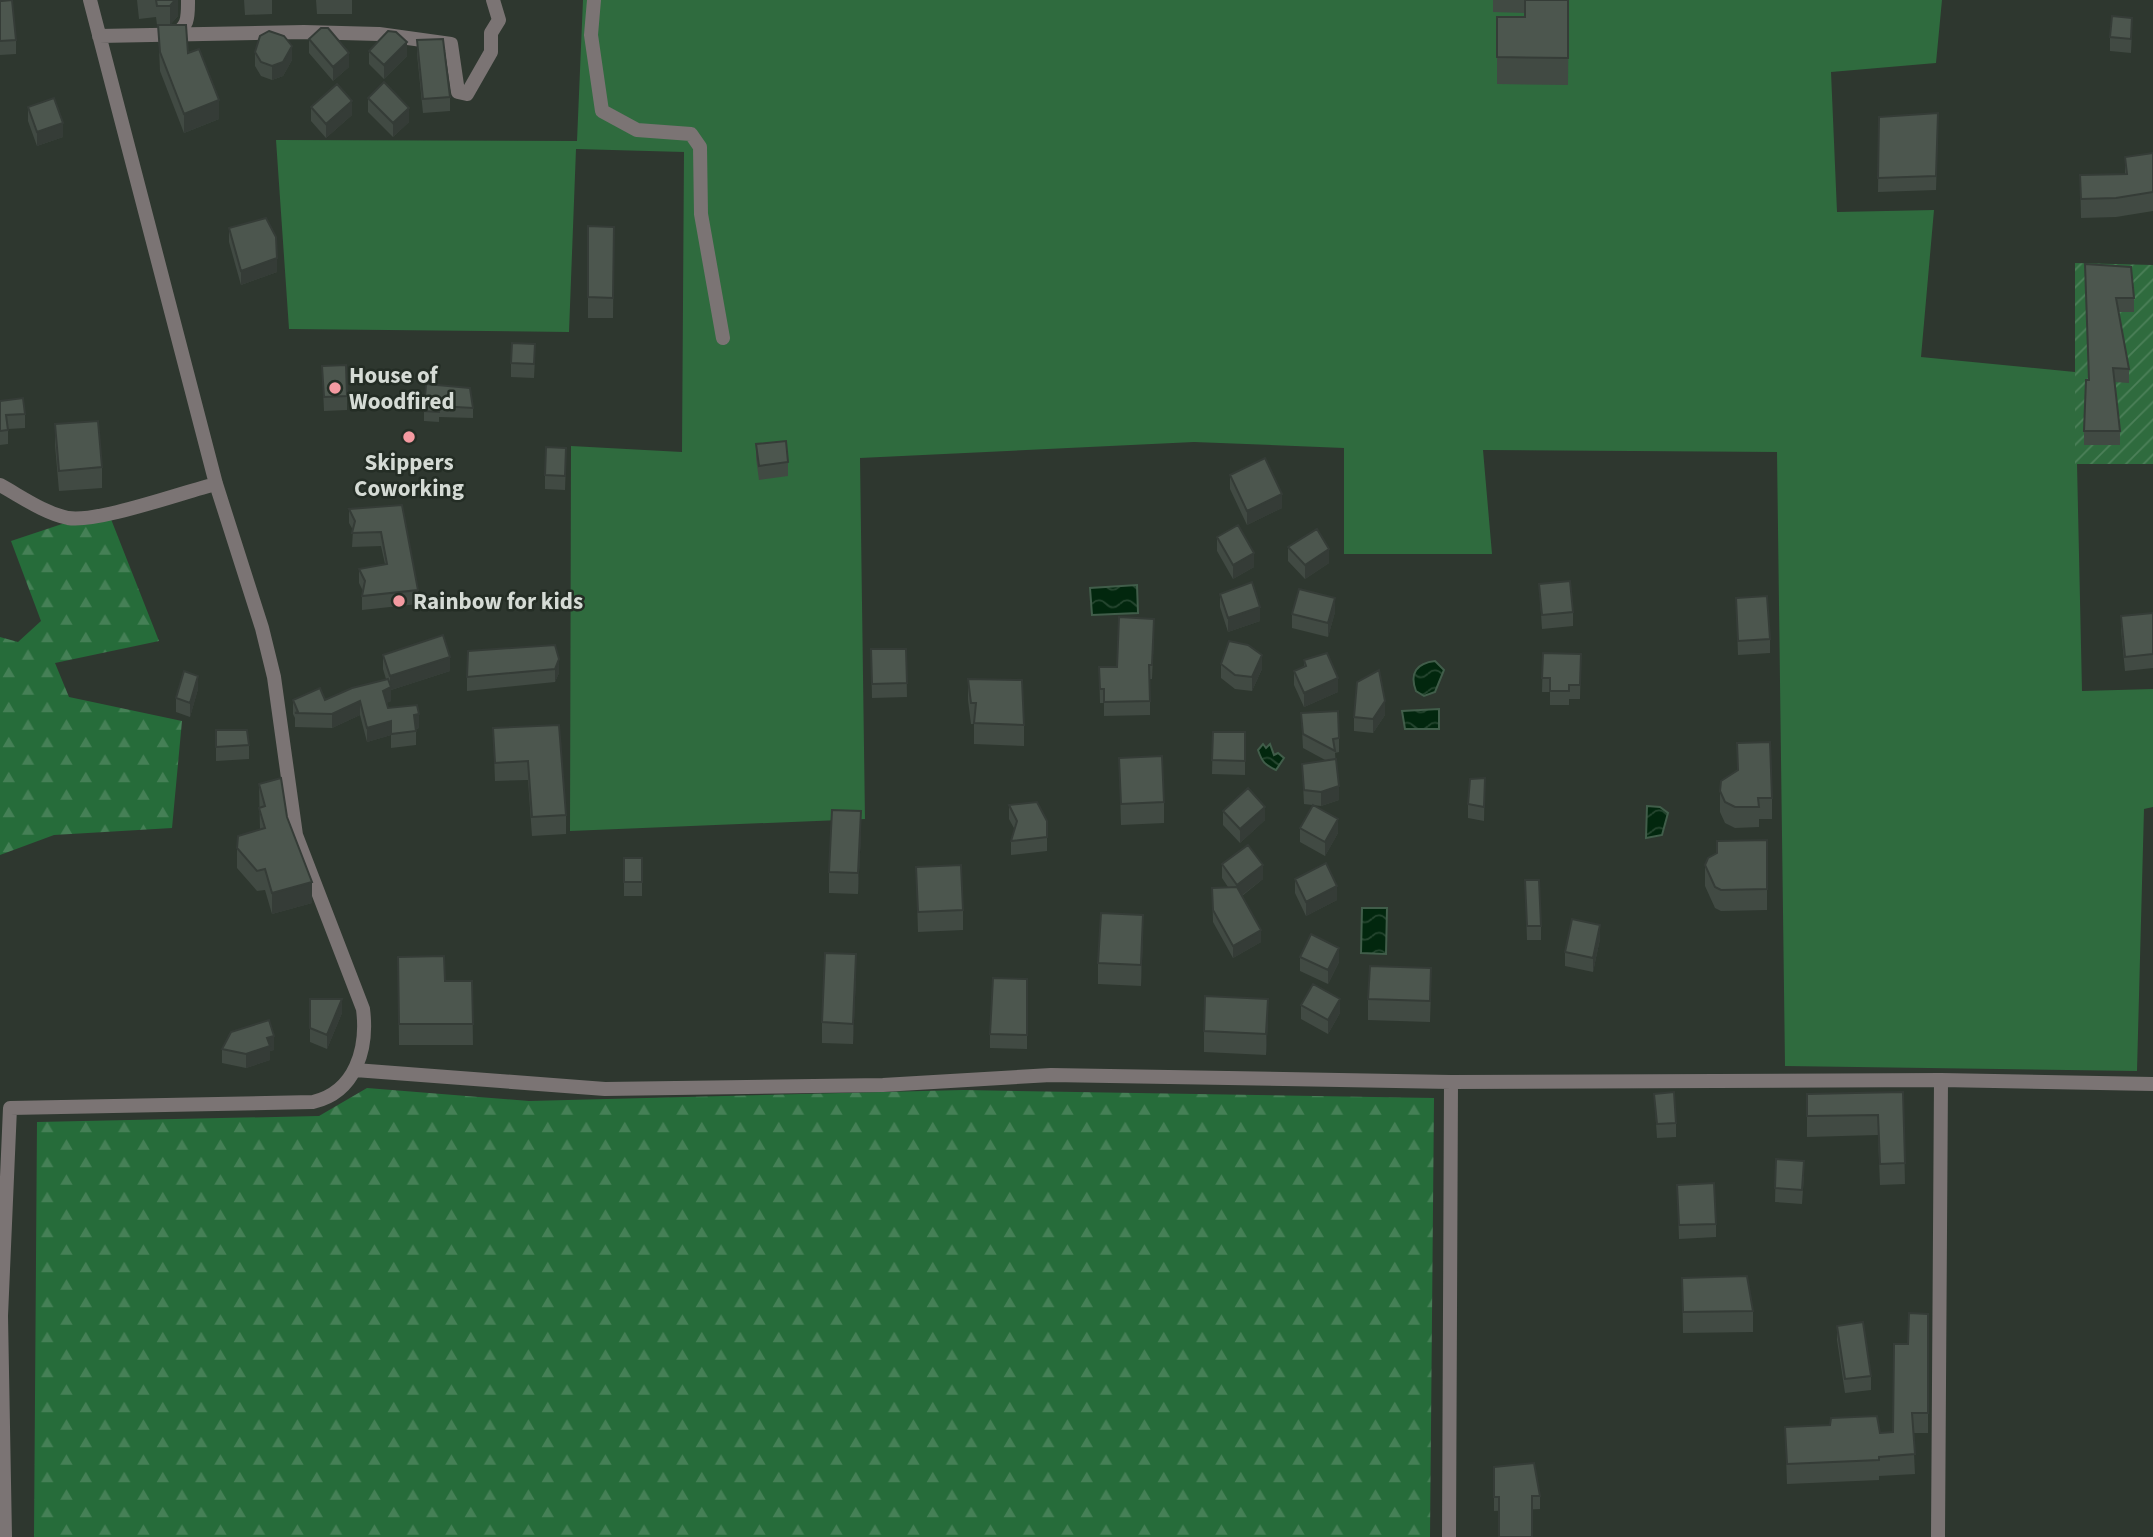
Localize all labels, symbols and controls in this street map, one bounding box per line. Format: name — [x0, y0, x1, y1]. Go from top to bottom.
place label: House of Woodfired — [349, 359, 455, 418]
marker: House of Woodfired — [327, 380, 343, 396]
marker: Skippers Coworking — [401, 429, 417, 445]
place label: Skippers Coworking — [354, 446, 464, 505]
place label: Rainbow for kids — [413, 585, 583, 618]
marker: Rainbow for kids — [391, 593, 407, 609]

